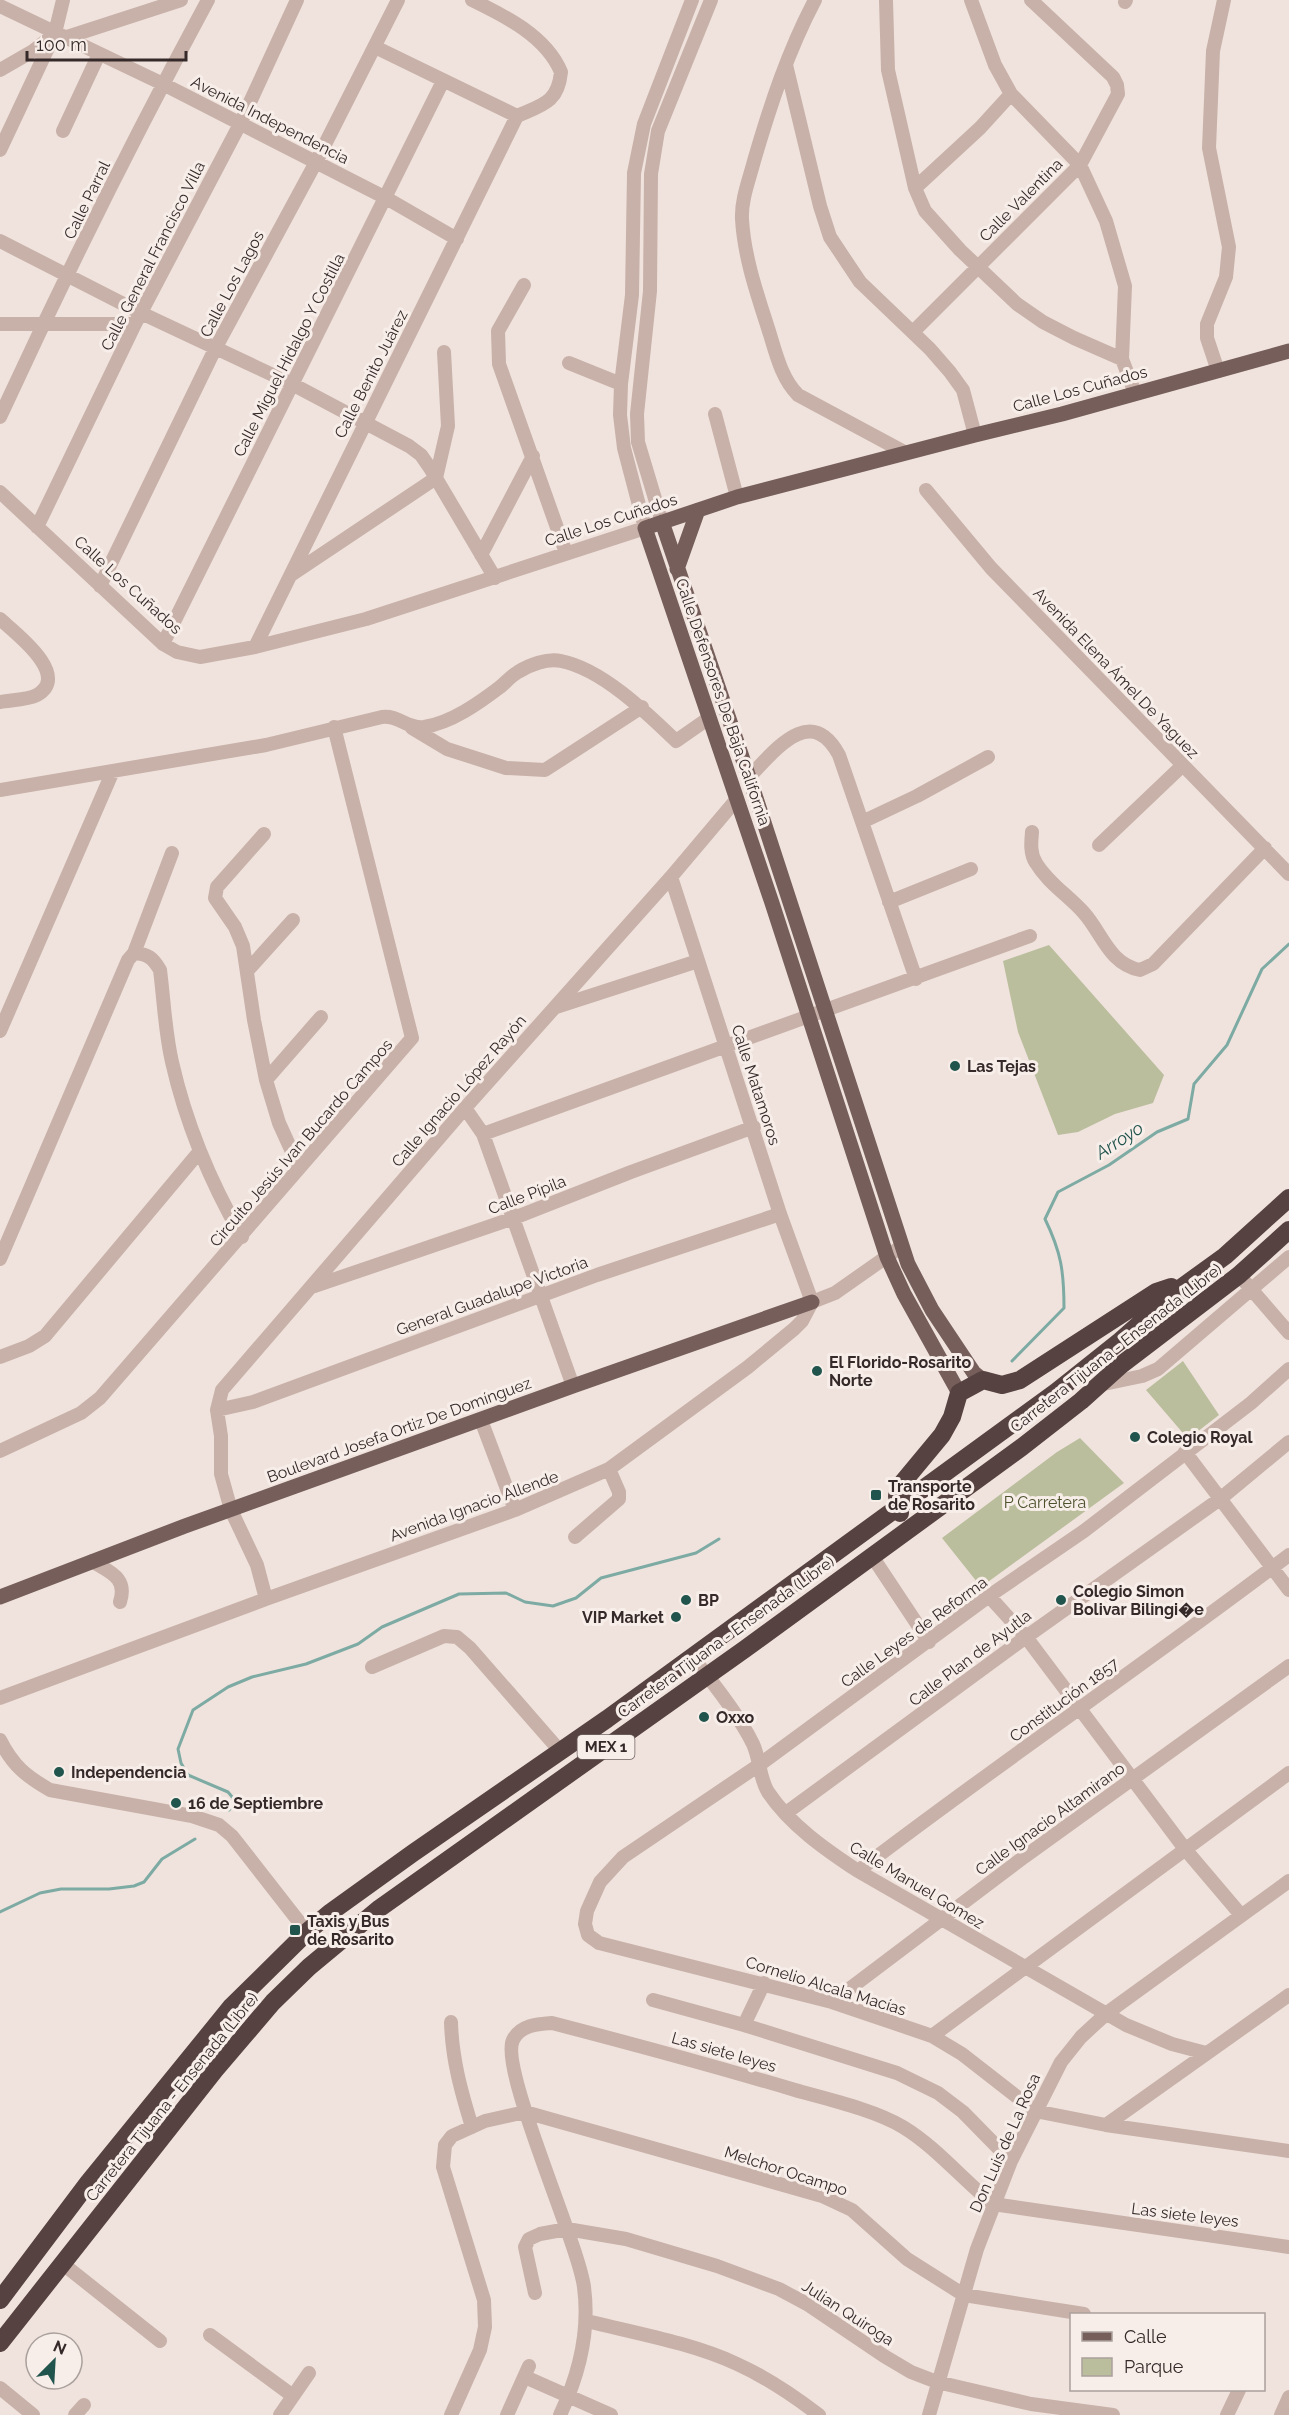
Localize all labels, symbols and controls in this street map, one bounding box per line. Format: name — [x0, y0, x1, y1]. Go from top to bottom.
scale bar — [27, 24, 186, 62]
text: 100 m — [36, 34, 87, 55]
street label: Avenida Independencia — [188, 72, 352, 168]
street label: Calle Valentina — [975, 154, 1067, 246]
street label: Calle Parral — [60, 157, 114, 242]
street label: Calle General Francisco Villa — [97, 158, 209, 354]
street label: Calle Los Lagos — [196, 227, 268, 340]
street label: Calle Miguel Hidalgo Y Costilla — [229, 250, 349, 460]
street label: Calle Benito Juárez — [330, 307, 412, 441]
street label: Calle Los Cuñados — [1011, 362, 1149, 416]
street label: Calle Los Cuñados — [542, 490, 680, 550]
street label: Calle Los Cuñados — [70, 532, 186, 638]
street label: Calle Defensores De Baja California — [672, 576, 774, 828]
street label: Avenida Elena Ámel De Yaguez — [1029, 583, 1204, 762]
street label: Calle Ignacio López Rayón — [388, 1011, 530, 1171]
street label: Calle Matamoros — [728, 1022, 784, 1148]
street label: Circuito Jesús Ivan Bucardo Campos — [206, 1035, 396, 1251]
place label: Las Tejas — [967, 1057, 1036, 1076]
marker: Las Tejas — [948, 1059, 962, 1073]
water label: Arroyo — [1090, 1117, 1147, 1164]
street label: Calle Pípila — [485, 1171, 569, 1219]
street label: General Guadalupe Victoria — [394, 1252, 590, 1340]
street label: Carretera Tijuana - Ensenada (Libre) — [1006, 1259, 1226, 1437]
place label: El Florido-Rosarito Norte — [829, 1353, 971, 1390]
marker: El Florido-Rosarito Norte — [810, 1364, 824, 1378]
street label: Boulevard Josefa Ortiz De Domínguez — [264, 1373, 534, 1487]
place label: Colegio Royal — [1147, 1428, 1254, 1447]
marker: Colegio Royal — [1128, 1430, 1142, 1444]
street label: Avenida Ignacio Allende — [387, 1467, 561, 1545]
place label: Transporte de Rosarito — [888, 1477, 975, 1514]
marker: Transporte de Rosarito — [869, 1488, 883, 1502]
park label: P Carretera — [1004, 1493, 1086, 1512]
street label: Carretera Tijuana - Ensenada (Libre) — [614, 1552, 838, 1722]
street label: Calle Leyes de Reforma — [837, 1573, 991, 1691]
place label: Colegio Simon Bolivar Bilingi�e — [1073, 1582, 1204, 1619]
place label: BP — [698, 1591, 719, 1610]
marker: BP — [679, 1593, 693, 1607]
marker: Colegio Simon Bolivar Bilingi�e — [1054, 1593, 1068, 1607]
street label: Calle Plan de Ayutla — [905, 1606, 1035, 1710]
place label: VIP Market — [582, 1608, 664, 1627]
marker: VIP Market — [669, 1610, 683, 1624]
street label: Constitución 1857 — [1006, 1654, 1123, 1746]
place label: Oxxo — [716, 1708, 755, 1727]
marker: Oxxo — [697, 1710, 711, 1724]
road number: MEX 1 — [578, 1735, 634, 1759]
street label: Calle Ignacio Altamirano — [972, 1759, 1128, 1879]
place label: Independencia — [71, 1763, 186, 1782]
marker: Independencia — [52, 1765, 66, 1779]
place label: 16 de Septiembre — [188, 1794, 324, 1813]
marker: 16 de Septiembre — [169, 1796, 183, 1810]
street label: Calle Manuel Gomez — [846, 1837, 988, 1933]
place label: Taxis y Bus de Rosarito — [307, 1912, 394, 1949]
marker: Taxis y Bus de Rosarito — [288, 1923, 302, 1937]
street label: Cornelio Alcala Macías — [743, 1953, 909, 2020]
street label: Carretera Tijuana - Ensenada (Libre) — [82, 1989, 262, 2205]
street label: Las siete leyes — [669, 2028, 779, 2076]
street label: Don Luis de La Rosa — [966, 2071, 1044, 2215]
street label: Melchor Ocampo — [722, 2142, 850, 2200]
street label: Las siete leyes — [1130, 2199, 1240, 2231]
street label: Julian Quiroga — [799, 2276, 897, 2350]
legend — [1070, 2313, 1265, 2391]
text: Calle — [1124, 2326, 1167, 2347]
north arrow — [24, 2331, 84, 2391]
text: N — [50, 2337, 69, 2359]
text: Parque — [1124, 2356, 1184, 2377]

